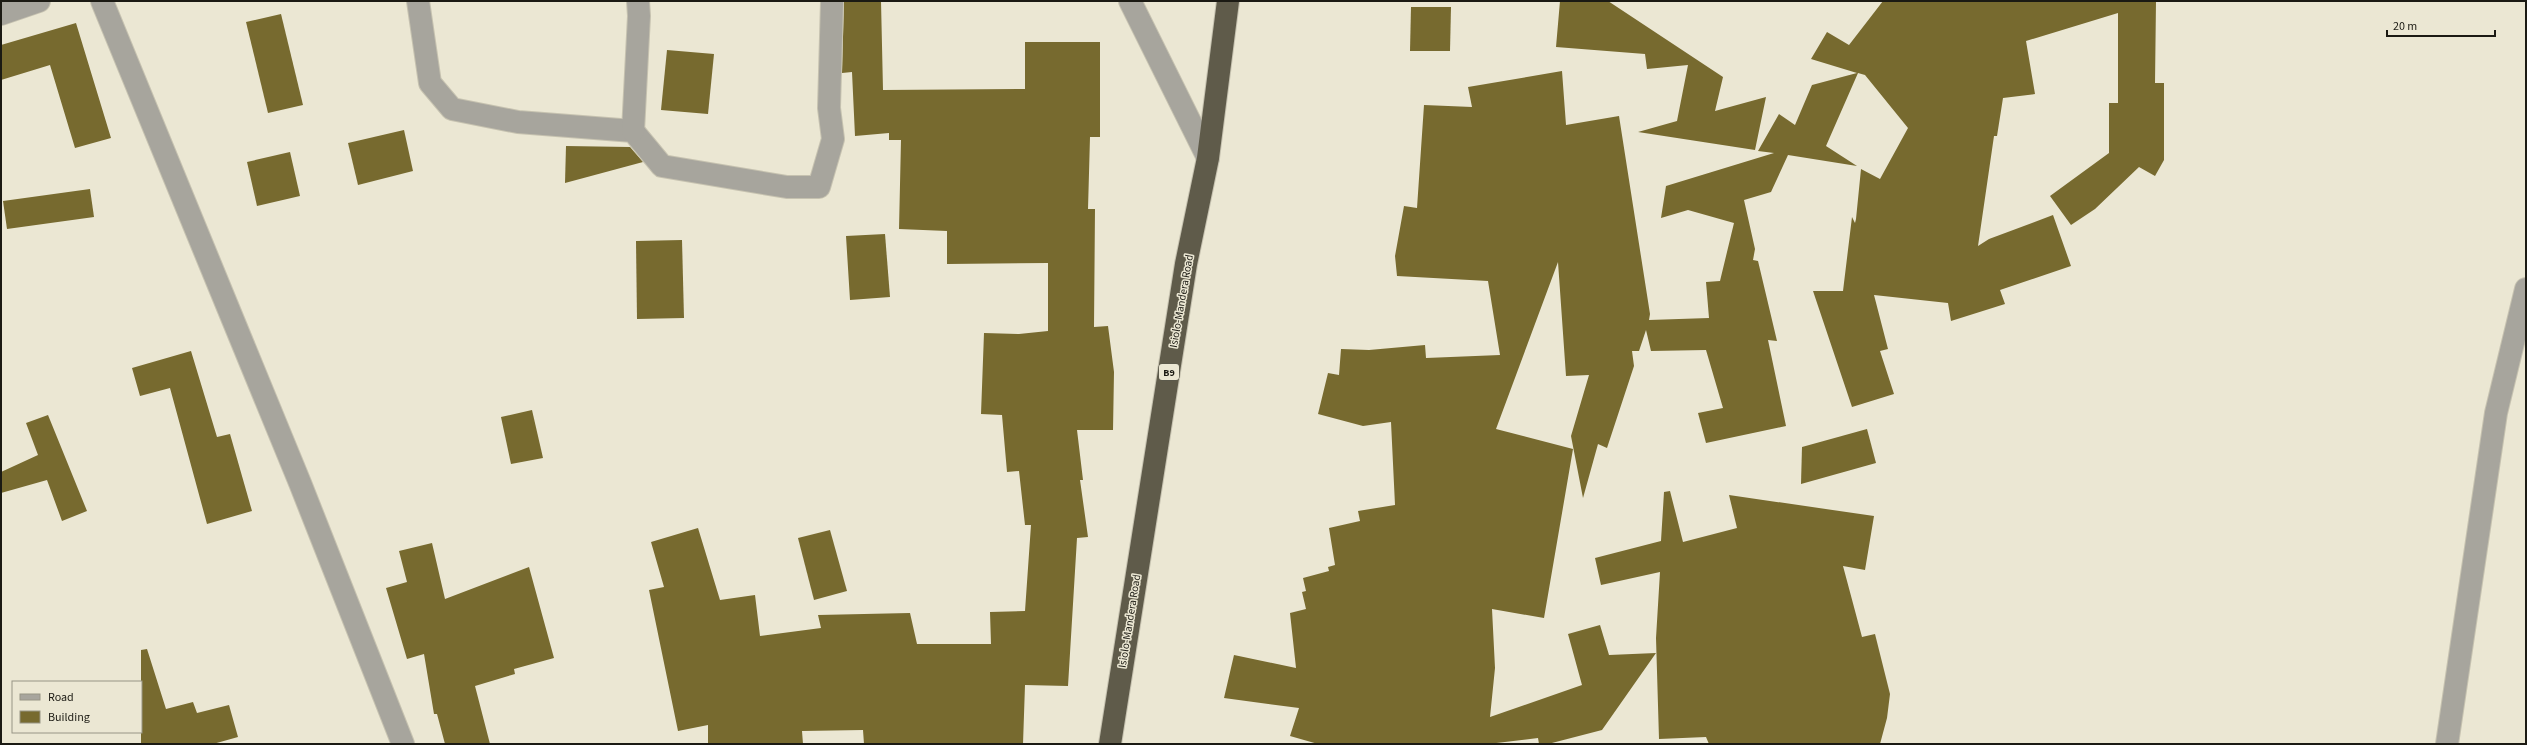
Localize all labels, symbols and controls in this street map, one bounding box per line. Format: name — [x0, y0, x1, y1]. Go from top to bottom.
scale bar — [2387, 12, 2495, 38]
text: 20 m — [2393, 18, 2417, 35]
street label: Isiolo-Mandera Road — [1166, 253, 1197, 349]
road number: B9 — [1159, 364, 1179, 380]
street label: Isiolo-Mandera Road — [1115, 573, 1144, 669]
legend — [12, 681, 142, 733]
text: Road — [48, 689, 74, 706]
text: Building — [48, 709, 90, 726]

